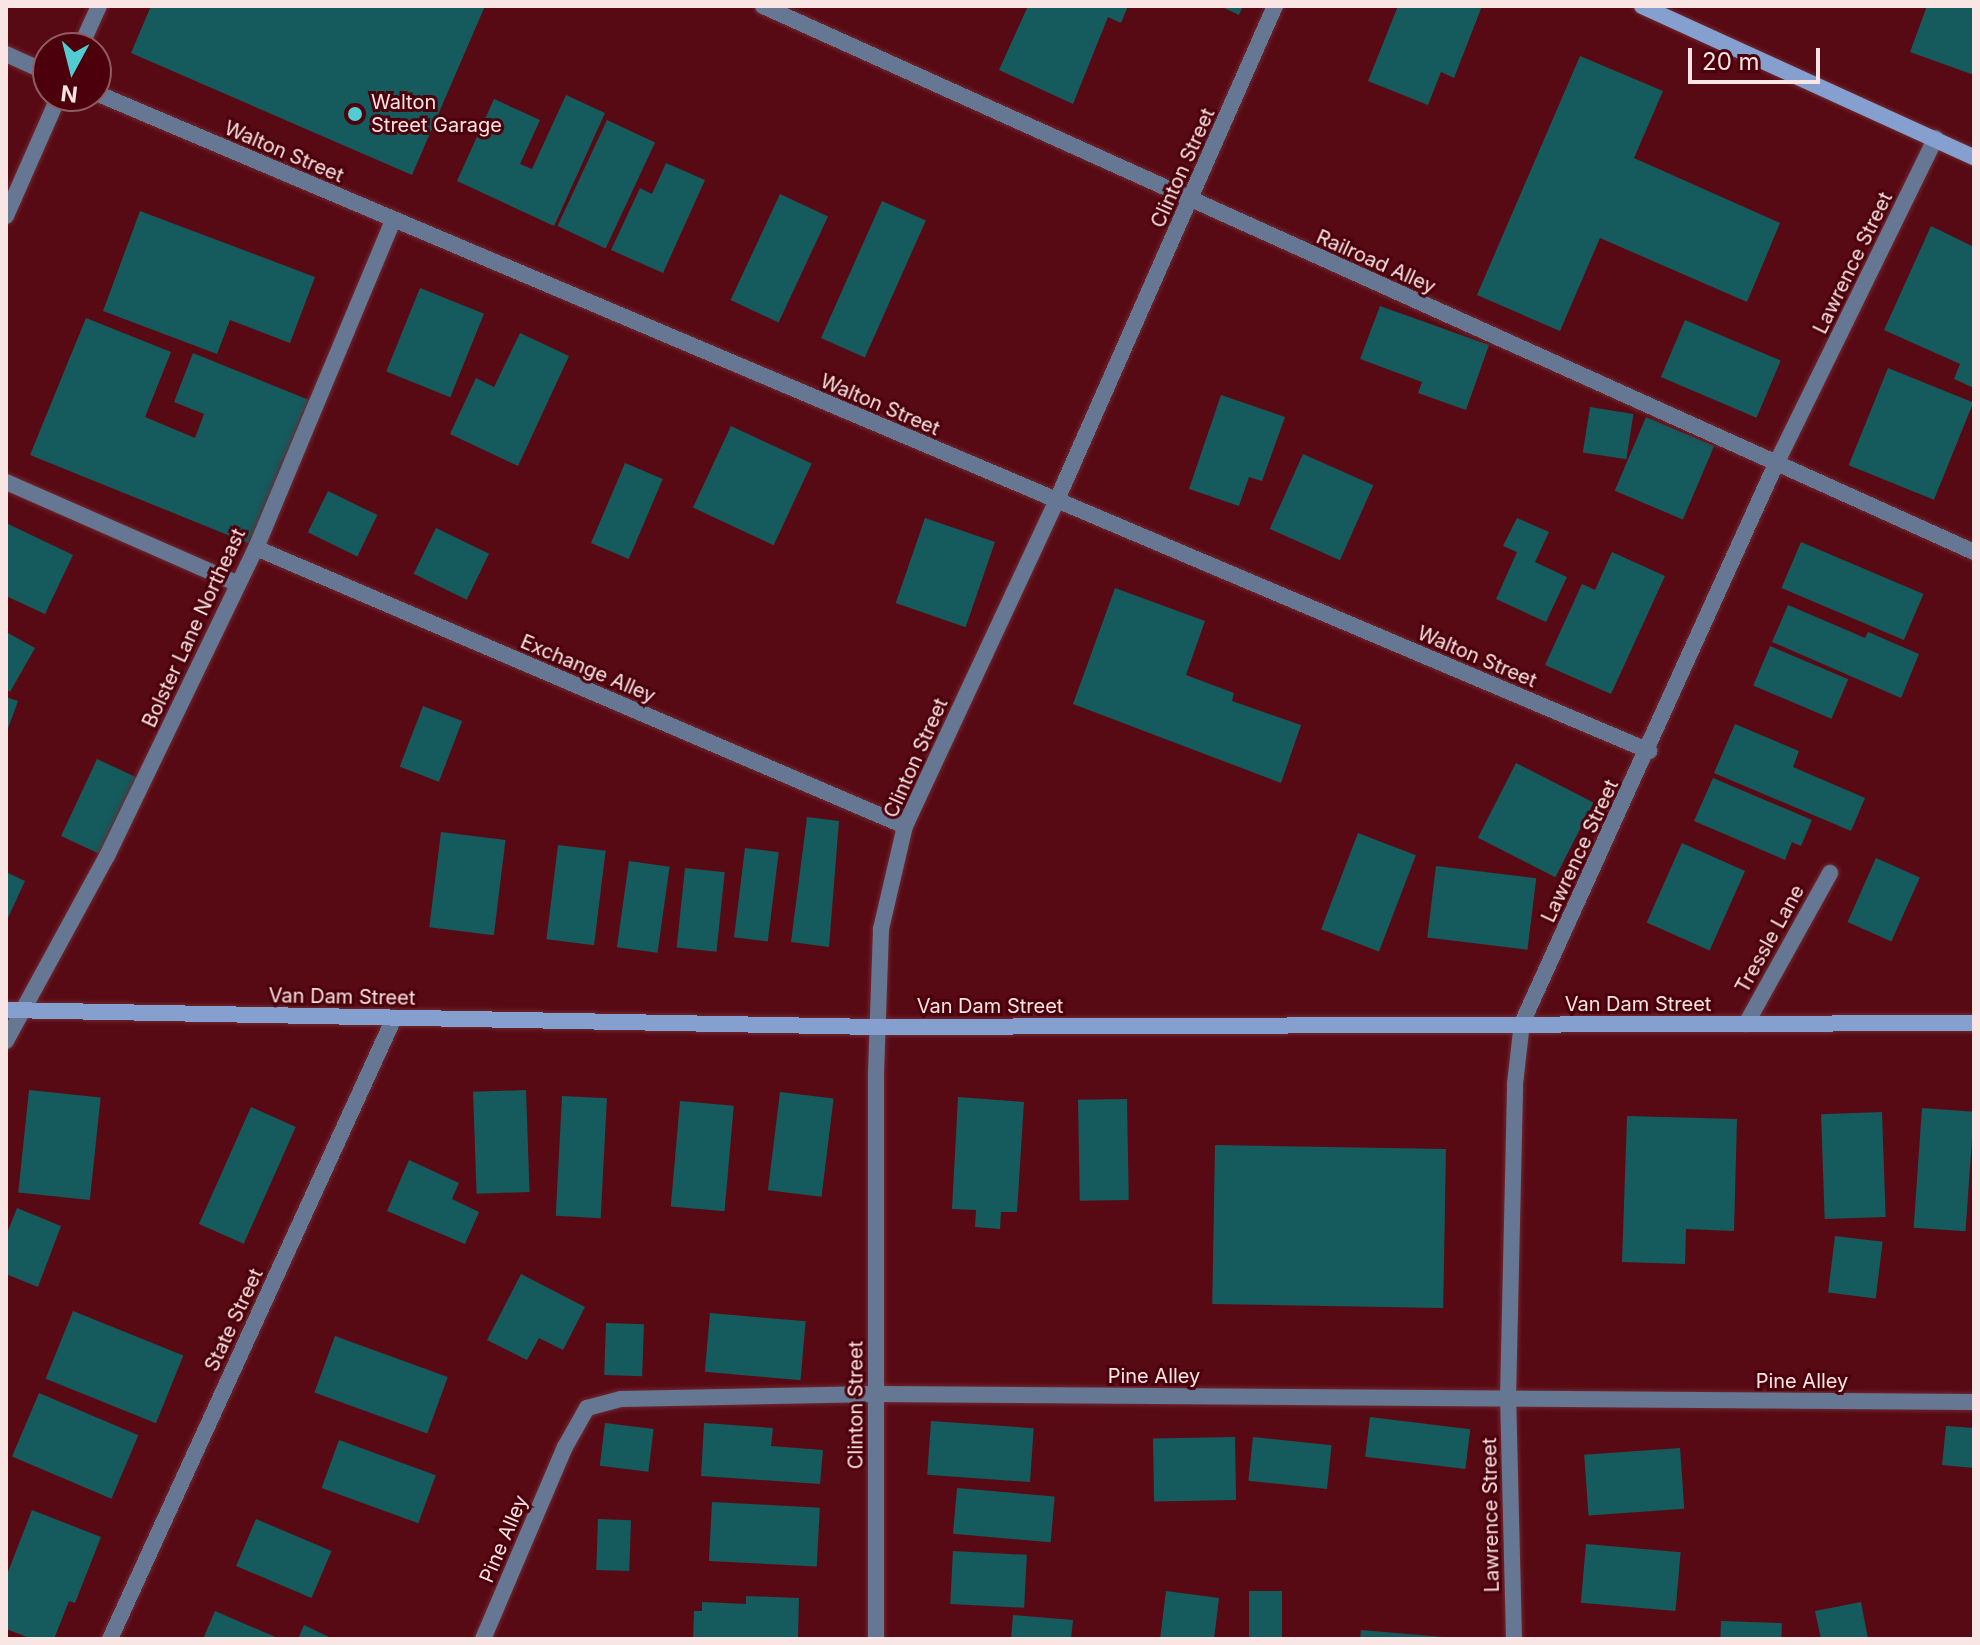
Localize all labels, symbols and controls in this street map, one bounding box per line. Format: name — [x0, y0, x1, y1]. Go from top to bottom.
north arrow — [32, 32, 112, 112]
scale bar — [1692, 32, 1824, 82]
text: 20 m — [1702, 47, 1760, 76]
text: N — [59, 80, 79, 108]
place label: Walton Street Garage — [371, 90, 502, 137]
marker: Walton Street Garage — [346, 105, 364, 123]
street label: Clinton Street — [1146, 105, 1220, 231]
street label: Walton Street — [221, 116, 347, 188]
street label: Lawrence Street — [1808, 188, 1898, 338]
street label: Railroad Alley — [1313, 225, 1439, 299]
street label: Walton Street — [817, 369, 943, 441]
street label: Bolster Lane Northeast — [137, 525, 251, 731]
street label: Walton Street — [1414, 621, 1540, 693]
street label: Exchange Alley — [517, 630, 659, 708]
street label: Clinton Street — [879, 695, 953, 821]
street label: Lawrence Street — [1536, 776, 1624, 926]
street label: Tressle Lane — [1730, 881, 1810, 997]
street label: Van Dam Street — [268, 984, 416, 1010]
street label: Van Dam Street — [1565, 992, 1711, 1016]
street label: Van Dam Street — [917, 994, 1063, 1018]
street label: State Street — [200, 1265, 268, 1375]
street label: Clinton Street — [844, 1341, 868, 1469]
street label: Pine Alley — [1108, 1364, 1200, 1388]
street label: Pine Alley — [1756, 1369, 1848, 1393]
street label: Lawrence Street — [1478, 1437, 1504, 1593]
street label: Pine Alley — [475, 1492, 533, 1586]

